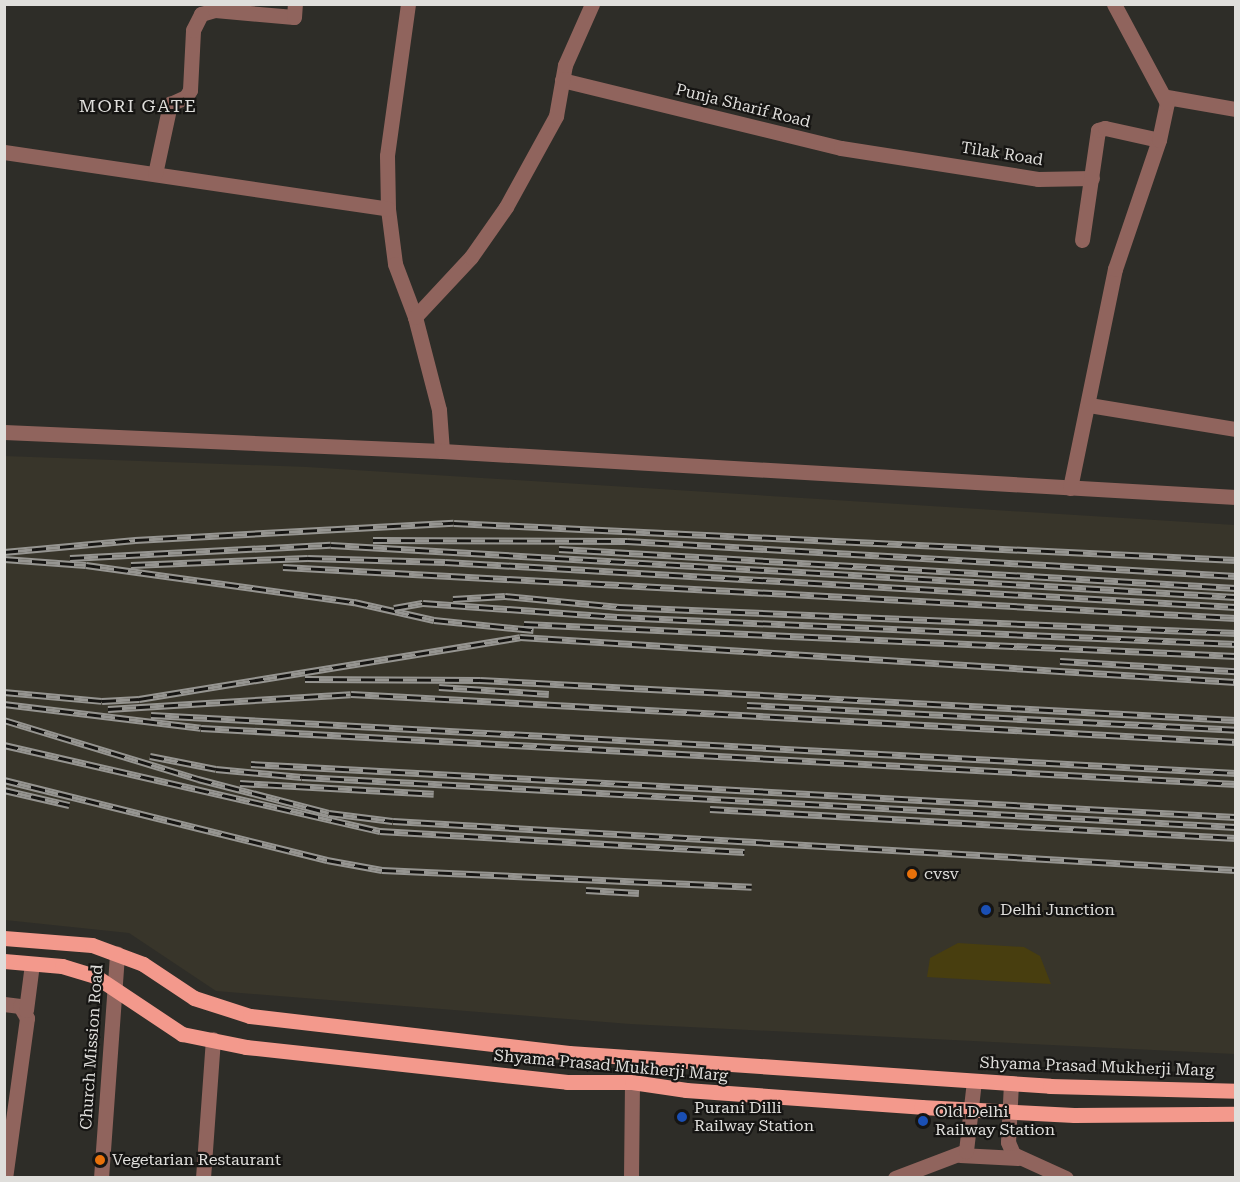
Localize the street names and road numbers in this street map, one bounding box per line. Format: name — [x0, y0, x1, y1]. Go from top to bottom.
street label: Punja Sharif Road — [674, 80, 812, 132]
street label: Tilak Road — [960, 138, 1044, 170]
street label: Church Mission Road — [77, 964, 107, 1130]
street label: Shyama Prasad Mukherji Marg — [493, 1046, 729, 1086]
street label: Shyama Prasad Mukherji Marg — [979, 1053, 1215, 1081]

